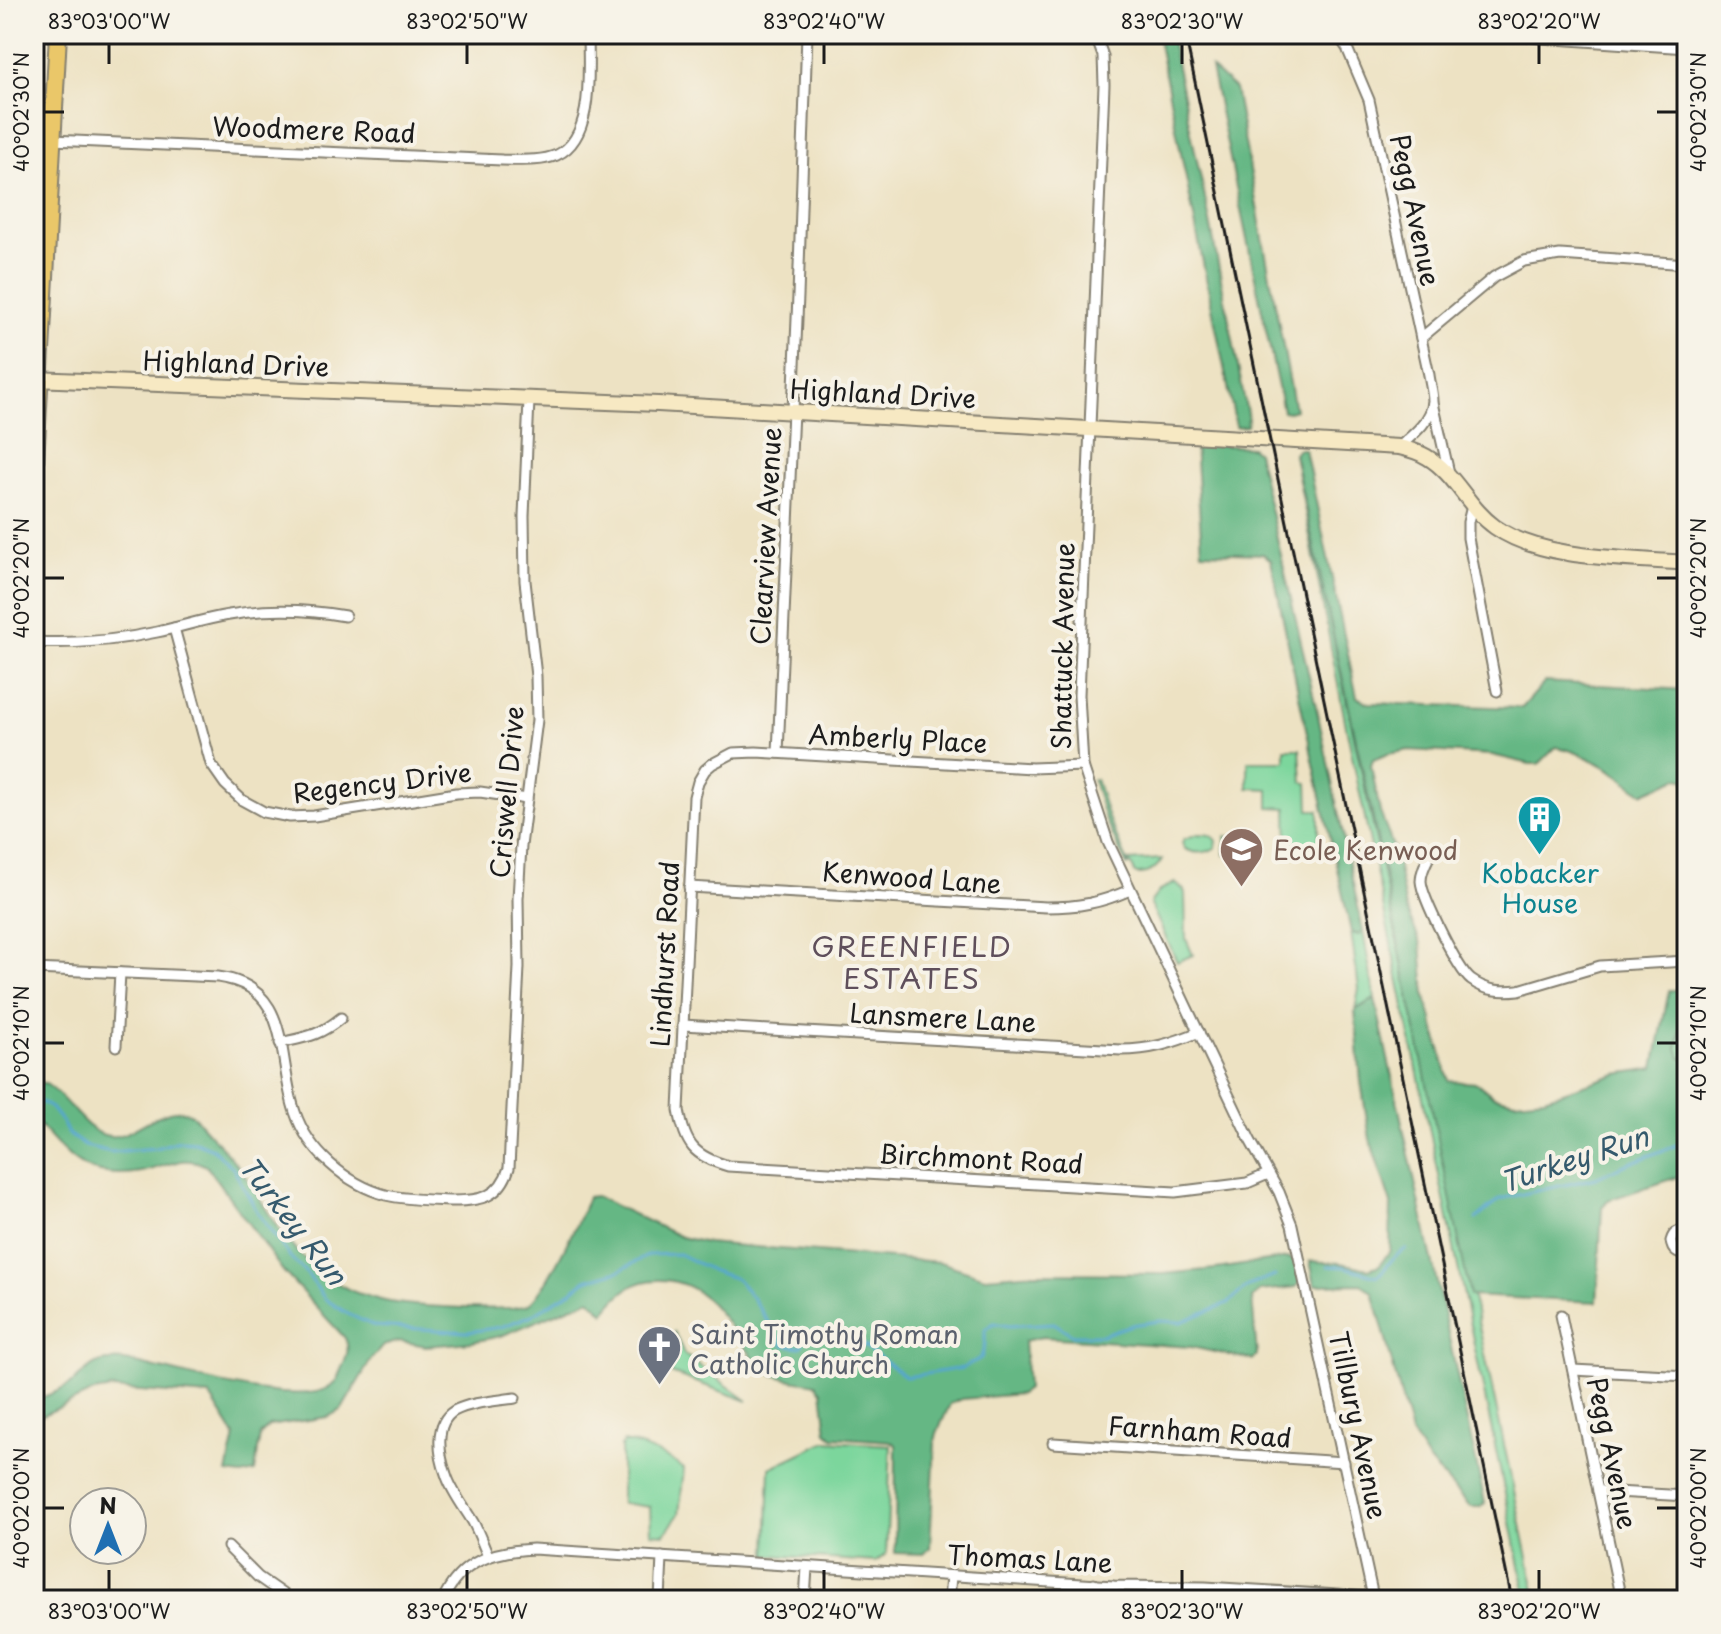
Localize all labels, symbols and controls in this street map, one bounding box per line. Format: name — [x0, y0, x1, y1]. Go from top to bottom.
text: 83°03'00"W — [48, 6, 171, 36]
text: 83°02'50"W — [406, 6, 528, 36]
text: 83°02'40"W — [763, 6, 885, 36]
text: 83°02'30"W — [1121, 6, 1244, 36]
text: 83°02'20"W — [1477, 6, 1601, 36]
text: 40°02'30"N — [6, 52, 36, 172]
text: 40°02'30"N — [1683, 52, 1713, 172]
street label: Woodmere Road — [212, 106, 416, 152]
street label: Pegg Avenue — [1381, 131, 1451, 289]
street label: Highland Drive — [142, 340, 330, 386]
street label: Highland Drive — [789, 369, 977, 417]
street label: Clearview Avenue — [740, 426, 790, 646]
text: 40°02'20"N — [6, 518, 36, 638]
text: 40°02'20"N — [1683, 518, 1713, 638]
street label: Shattuck Avenue — [1041, 542, 1083, 750]
street label: Criswell Drive — [479, 704, 533, 880]
street label: Amberly Place — [808, 714, 988, 762]
street label: Regency Drive — [291, 752, 473, 812]
building icon: Kobacker House — [1516, 793, 1564, 856]
school or university icon: Ecole Kenwood — [1218, 825, 1266, 888]
place label: Ecole Kenwood — [1273, 830, 1458, 869]
street label: Kenwood Lane — [821, 851, 1003, 903]
place label: Kobacker House — [1481, 853, 1600, 922]
street label: Lindhurst Road — [640, 860, 688, 1048]
district label: GREENFIELD ESTATES — [811, 924, 1013, 999]
text: 40°02'10"N — [6, 985, 36, 1101]
text: 40°02'10"N — [1683, 985, 1713, 1101]
street label: Lansmere Lane — [849, 993, 1037, 1041]
water label: Turkey Run — [1494, 1113, 1655, 1202]
street label: Birchmont Road — [878, 1133, 1084, 1183]
water label: Turkey Run — [230, 1146, 359, 1295]
place label: Saint Timothy Roman Catholic Church — [690, 1314, 959, 1383]
church icon: Saint Timothy Roman Catholic Church — [635, 1324, 683, 1387]
street label: Tillbury Avenue — [1320, 1327, 1398, 1523]
street label: Pegg Avenue — [1578, 1374, 1648, 1532]
street label: Farnham Road — [1107, 1405, 1293, 1457]
text: 40°02'00"N — [6, 1447, 36, 1569]
text: 40°02'00"N — [1683, 1447, 1713, 1569]
north arrow — [68, 1486, 148, 1566]
text: N — [99, 1488, 117, 1521]
street label: Thomas Lane — [946, 1534, 1114, 1582]
text: 83°03'00"W — [48, 1596, 171, 1626]
text: 83°02'50"W — [406, 1596, 528, 1626]
text: 83°02'40"W — [763, 1596, 885, 1626]
text: 83°02'30"W — [1121, 1596, 1244, 1626]
text: 83°02'20"W — [1477, 1596, 1601, 1626]

